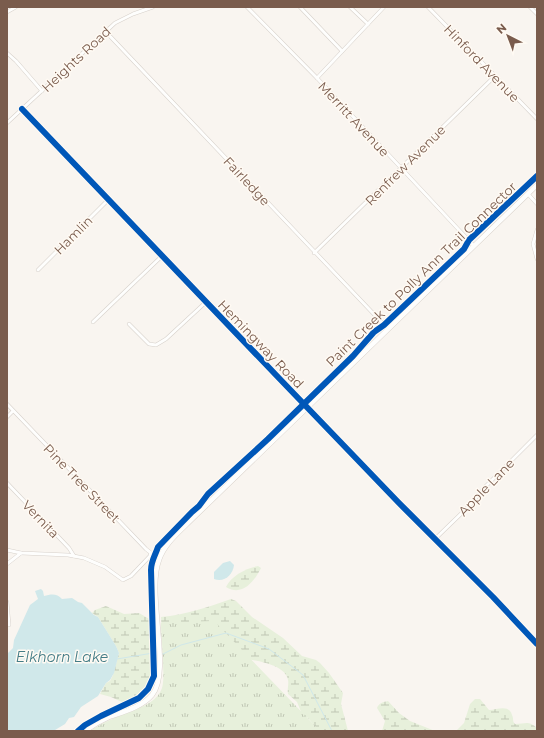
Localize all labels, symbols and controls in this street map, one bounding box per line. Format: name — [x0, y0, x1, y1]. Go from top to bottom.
north arrow — [488, 16, 528, 56]
text: N — [493, 20, 509, 37]
street label: Hinford Avenue — [441, 21, 523, 105]
street label: Heights Road — [38, 23, 114, 95]
street label: Merritt Avenue — [315, 78, 393, 160]
street label: Renfrew Avenue — [361, 121, 449, 209]
street label: Fairledge — [220, 153, 274, 209]
street label: Paint Creek to Polly Ann Trail Connector — [322, 178, 520, 370]
street label: Hamlin — [50, 212, 96, 258]
street label: Hemingway Road — [215, 297, 307, 391]
street label: Pine Tree Street — [40, 440, 124, 526]
street label: Apple Lane — [455, 455, 517, 519]
street label: Vernita — [19, 497, 63, 541]
water label: Elkhorn Lake — [16, 648, 108, 666]

